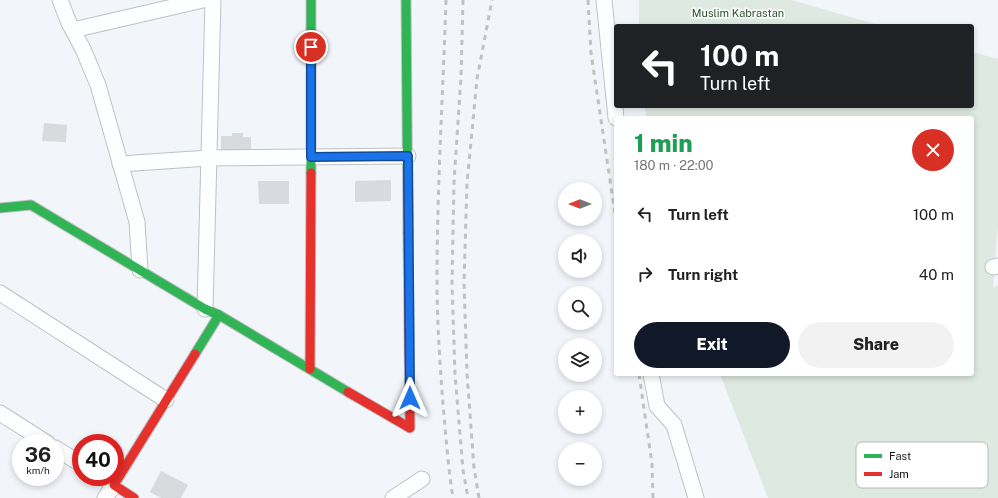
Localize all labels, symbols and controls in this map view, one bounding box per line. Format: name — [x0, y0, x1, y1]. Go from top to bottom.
park label: Muslim Kabrastan — [692, 7, 784, 19]
pin — [294, 30, 328, 64]
icon: arrive — [300, 36, 322, 58]
text: 100 m — [700, 39, 779, 72]
icon: left — [634, 40, 686, 92]
text: Turn left — [700, 73, 770, 94]
text: 1 min — [634, 129, 693, 157]
button: close — [912, 129, 954, 171]
text: 180 m · 22:00 — [634, 158, 713, 173]
north arrow — [558, 182, 602, 226]
map controls — [558, 182, 602, 486]
icon: left — [634, 203, 656, 225]
text: Turn left — [668, 206, 729, 223]
text: 100 m — [913, 206, 954, 223]
button: sound — [558, 234, 602, 278]
icon: right — [634, 263, 656, 285]
text: Turn right — [668, 266, 738, 283]
text: 40 m — [919, 266, 954, 283]
button: search — [558, 286, 602, 330]
button: Exit — [634, 322, 790, 368]
button: Share — [798, 322, 954, 368]
button: layers — [558, 338, 602, 382]
position arrow — [389, 377, 431, 419]
button: + — [558, 390, 602, 434]
speed limit sign: 40 — [72, 434, 124, 486]
button: − — [558, 442, 602, 486]
legend — [856, 442, 988, 488]
text: 36 — [25, 443, 51, 467]
text: Fast — [889, 450, 911, 462]
text: km/h — [26, 464, 50, 476]
text: Jam — [889, 468, 909, 480]

